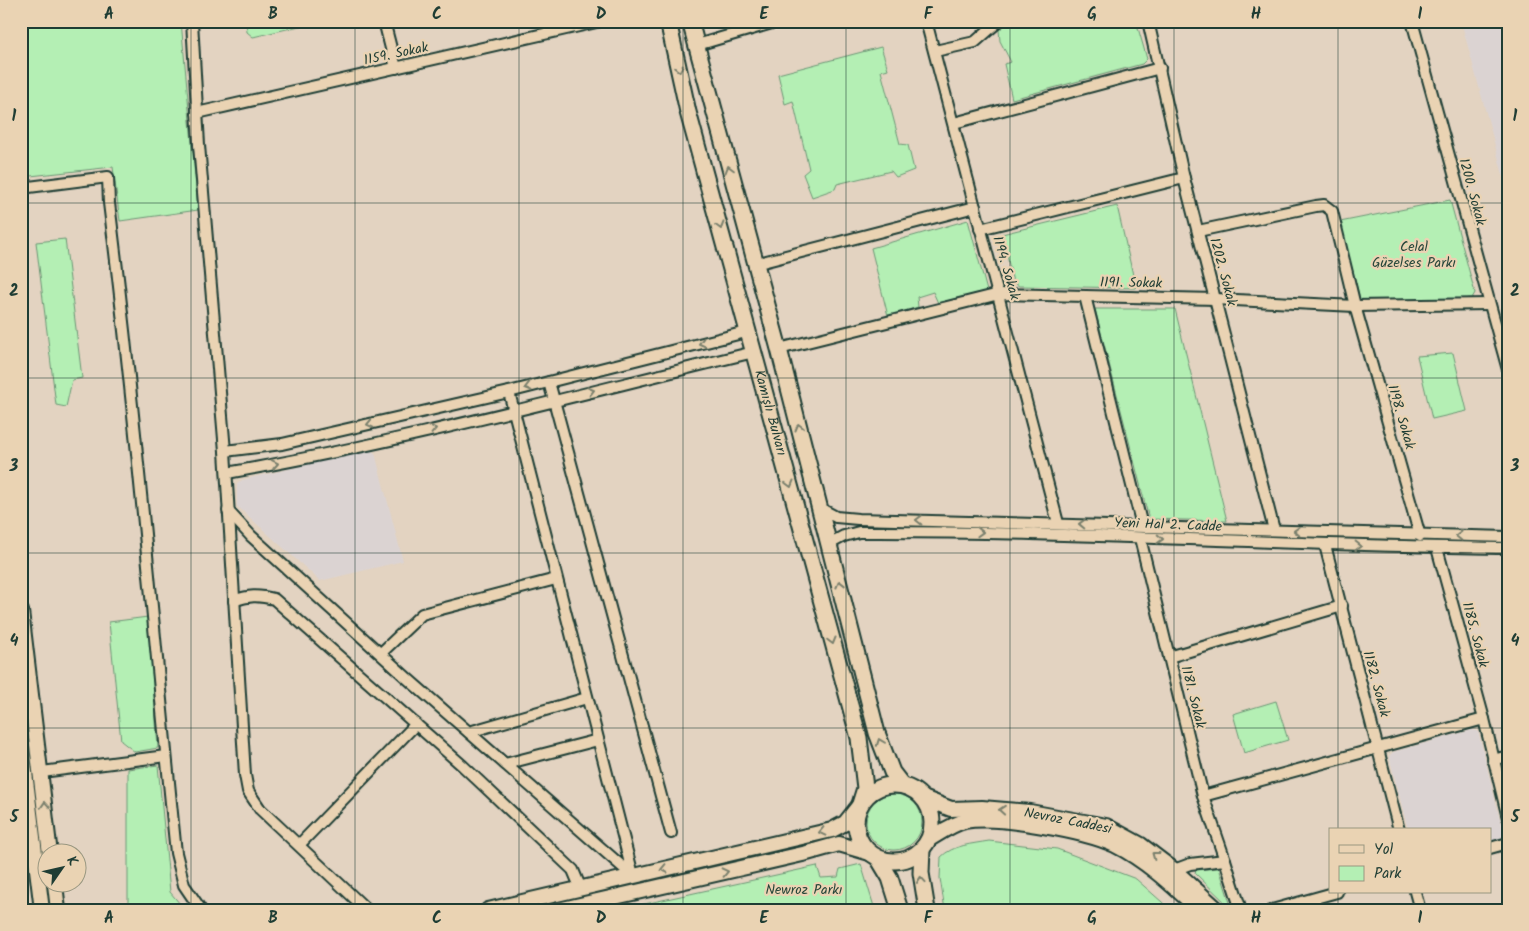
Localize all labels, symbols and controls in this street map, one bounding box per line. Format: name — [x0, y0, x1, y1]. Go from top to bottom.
text: A — [104, 2, 114, 27]
text: B — [268, 2, 278, 27]
text: C — [432, 2, 442, 27]
text: D — [596, 2, 607, 27]
text: E — [760, 2, 770, 27]
text: F — [924, 2, 934, 27]
text: G — [1087, 2, 1097, 27]
text: H — [1251, 2, 1261, 27]
text: I — [1418, 2, 1423, 27]
street label: 1159. Sokak — [362, 36, 431, 72]
one-way arrow — [673, 64, 684, 73]
text: 1 — [12, 104, 17, 129]
text: 1 — [1513, 104, 1518, 129]
street label: 1200. Sokak — [1452, 156, 1492, 229]
one-way arrow — [724, 165, 734, 174]
one-way arrow — [715, 221, 725, 229]
street label: 1194. Sokak — [986, 233, 1026, 303]
street label: 1202. Sokak — [1203, 235, 1243, 309]
park label: Celal Güzelses Parkı — [1372, 236, 1456, 274]
street label: 1191. Sokak — [1100, 271, 1163, 295]
text: 2 — [9, 279, 19, 304]
text: 2 — [1510, 279, 1520, 304]
one-way arrow — [698, 337, 707, 348]
street label: Kamışlı Bulvarı — [748, 367, 792, 459]
one-way arrow — [524, 381, 533, 392]
street label: 1198. Sokak — [1381, 382, 1421, 452]
one-way arrow — [587, 386, 596, 397]
one-way arrow — [365, 418, 374, 429]
one-way arrow — [795, 423, 805, 432]
one-way arrow — [429, 424, 438, 435]
text: 3 — [9, 454, 19, 479]
text: 3 — [1510, 454, 1520, 479]
one-way arrow — [270, 460, 279, 470]
one-way arrow — [784, 480, 795, 489]
street label: Yeni Hal 2. Cadde — [1114, 512, 1223, 538]
one-way arrow — [915, 515, 923, 525]
one-way arrow — [1077, 519, 1085, 529]
one-way arrow — [1292, 526, 1300, 536]
one-way arrow — [977, 527, 985, 538]
one-way arrow — [1455, 531, 1463, 542]
one-way arrow — [1157, 533, 1165, 544]
one-way arrow — [1354, 541, 1362, 551]
one-way arrow — [835, 581, 845, 589]
street label: 1185. Sokak — [1456, 600, 1494, 671]
text: 4 — [10, 629, 19, 654]
text: 4 — [1511, 629, 1520, 654]
one-way arrow — [827, 636, 837, 644]
street label: 1182. Sokak — [1357, 648, 1396, 720]
street label: 1181. Sokak — [1175, 663, 1212, 731]
one-way arrow — [876, 738, 887, 747]
one-way arrow — [39, 801, 50, 809]
street label: Nevroz Caddesi — [1022, 802, 1114, 840]
text: 5 — [9, 805, 20, 830]
one-way arrow — [998, 805, 1006, 816]
text: 5 — [1510, 805, 1521, 830]
one-way arrow — [818, 826, 827, 837]
legend — [1329, 828, 1492, 894]
text: Yol — [1374, 838, 1393, 862]
north arrow — [38, 844, 88, 894]
text: K — [60, 852, 84, 871]
one-way arrow — [1151, 852, 1161, 861]
text: Park — [1374, 862, 1402, 886]
one-way arrow — [660, 863, 669, 874]
one-way arrow — [720, 867, 729, 878]
one-way arrow — [916, 876, 927, 884]
park label: Newroz Parkı — [766, 879, 843, 901]
text: A — [104, 906, 114, 931]
text: B — [268, 906, 278, 931]
text: C — [432, 906, 442, 931]
text: D — [596, 906, 607, 931]
text: E — [760, 906, 770, 931]
text: F — [924, 906, 934, 931]
text: G — [1087, 906, 1097, 931]
text: H — [1251, 906, 1261, 931]
text: I — [1418, 906, 1423, 931]

